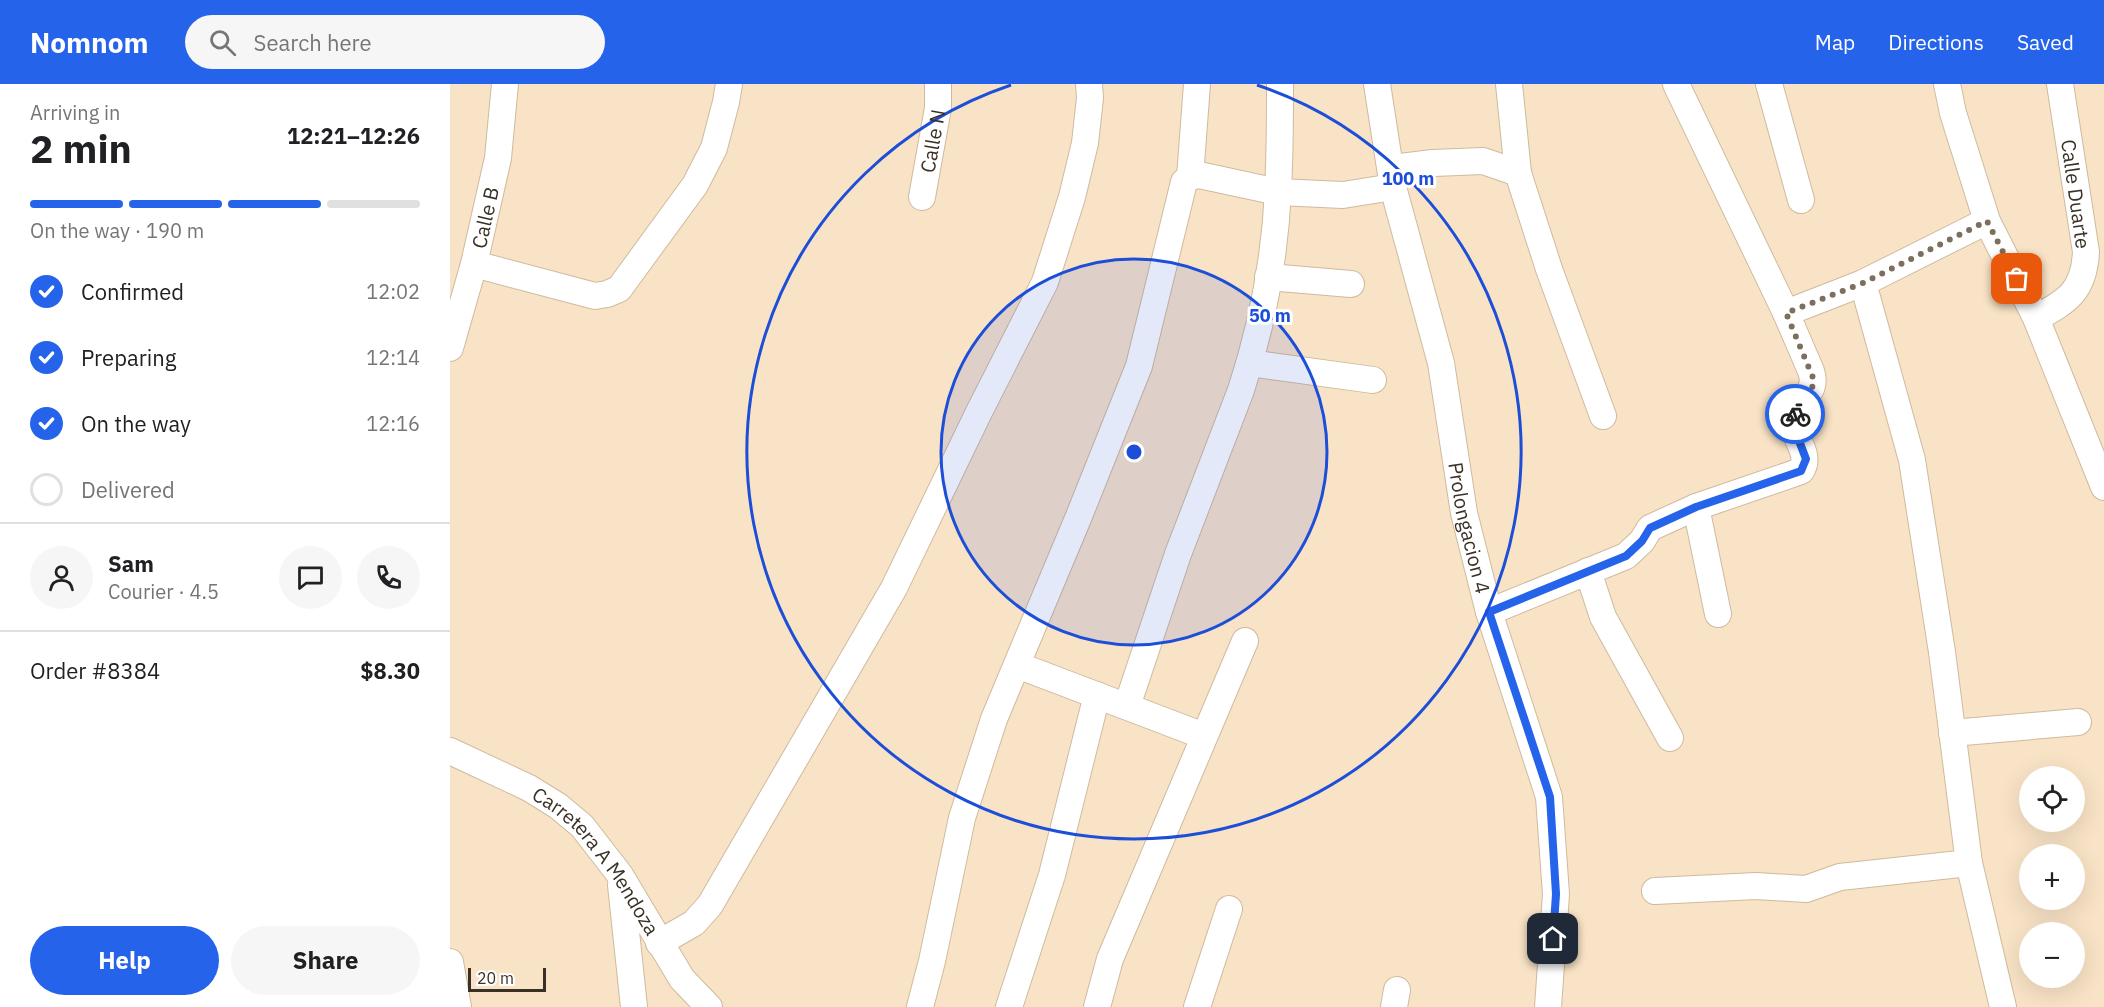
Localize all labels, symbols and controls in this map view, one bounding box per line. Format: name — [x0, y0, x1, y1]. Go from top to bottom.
search box — [185, 15, 605, 69]
text: Nomnom — [30, 24, 149, 61]
icon: search — [206, 26, 239, 59]
text: Search here — [254, 28, 372, 57]
text: Map — [1815, 28, 1855, 56]
text: Directions — [1888, 28, 1984, 56]
text: Saved — [2017, 28, 2074, 56]
text: Arriving in — [30, 99, 120, 126]
street label: Calle N — [913, 107, 951, 175]
text: 12:21–12:26 — [287, 121, 420, 150]
text: 2 min — [30, 123, 132, 174]
street label: Calle Duarte — [2055, 137, 2097, 251]
text: 100 m — [1382, 167, 1434, 190]
street label: Calle B — [464, 184, 505, 251]
text: On the way · 190 m — [30, 217, 204, 244]
pin — [1991, 253, 2042, 304]
icon: bag — [2000, 262, 2033, 295]
icon: check — [30, 275, 63, 308]
text: Confirmed — [81, 277, 184, 306]
text: 12:02 — [366, 278, 420, 305]
text: 50 m — [1249, 304, 1291, 327]
icon: check — [30, 341, 63, 374]
text: Preparing — [81, 343, 176, 372]
text: 12:14 — [366, 344, 420, 371]
courier — [1765, 384, 1825, 444]
icon: bike — [1779, 398, 1812, 431]
icon: check — [30, 407, 63, 440]
text: On the way — [81, 409, 191, 438]
text: 12:16 — [366, 410, 420, 437]
centre of rings — [1124, 442, 1144, 462]
street label: Prolongacion 4 — [1443, 460, 1497, 596]
text: Delivered — [81, 475, 175, 504]
button: person — [30, 546, 93, 609]
button: chat — [279, 546, 342, 609]
button: phone — [357, 546, 420, 609]
text: Sam — [108, 549, 154, 578]
text: Courier · 4.5 — [108, 578, 219, 605]
text: Order #8384 — [30, 656, 160, 685]
text: $8.30 — [360, 656, 420, 685]
map controls — [2019, 766, 2085, 988]
button: locate — [2019, 766, 2085, 832]
street label: Carretera A Mendoza — [528, 780, 666, 940]
button: + — [2019, 844, 2085, 910]
pin — [1527, 913, 1578, 964]
icon: home — [1536, 922, 1569, 955]
button: − — [2019, 922, 2085, 988]
button: Help — [30, 926, 219, 995]
button: Share — [231, 926, 420, 995]
scale bar — [468, 965, 546, 992]
text: 20 m — [477, 968, 514, 988]

